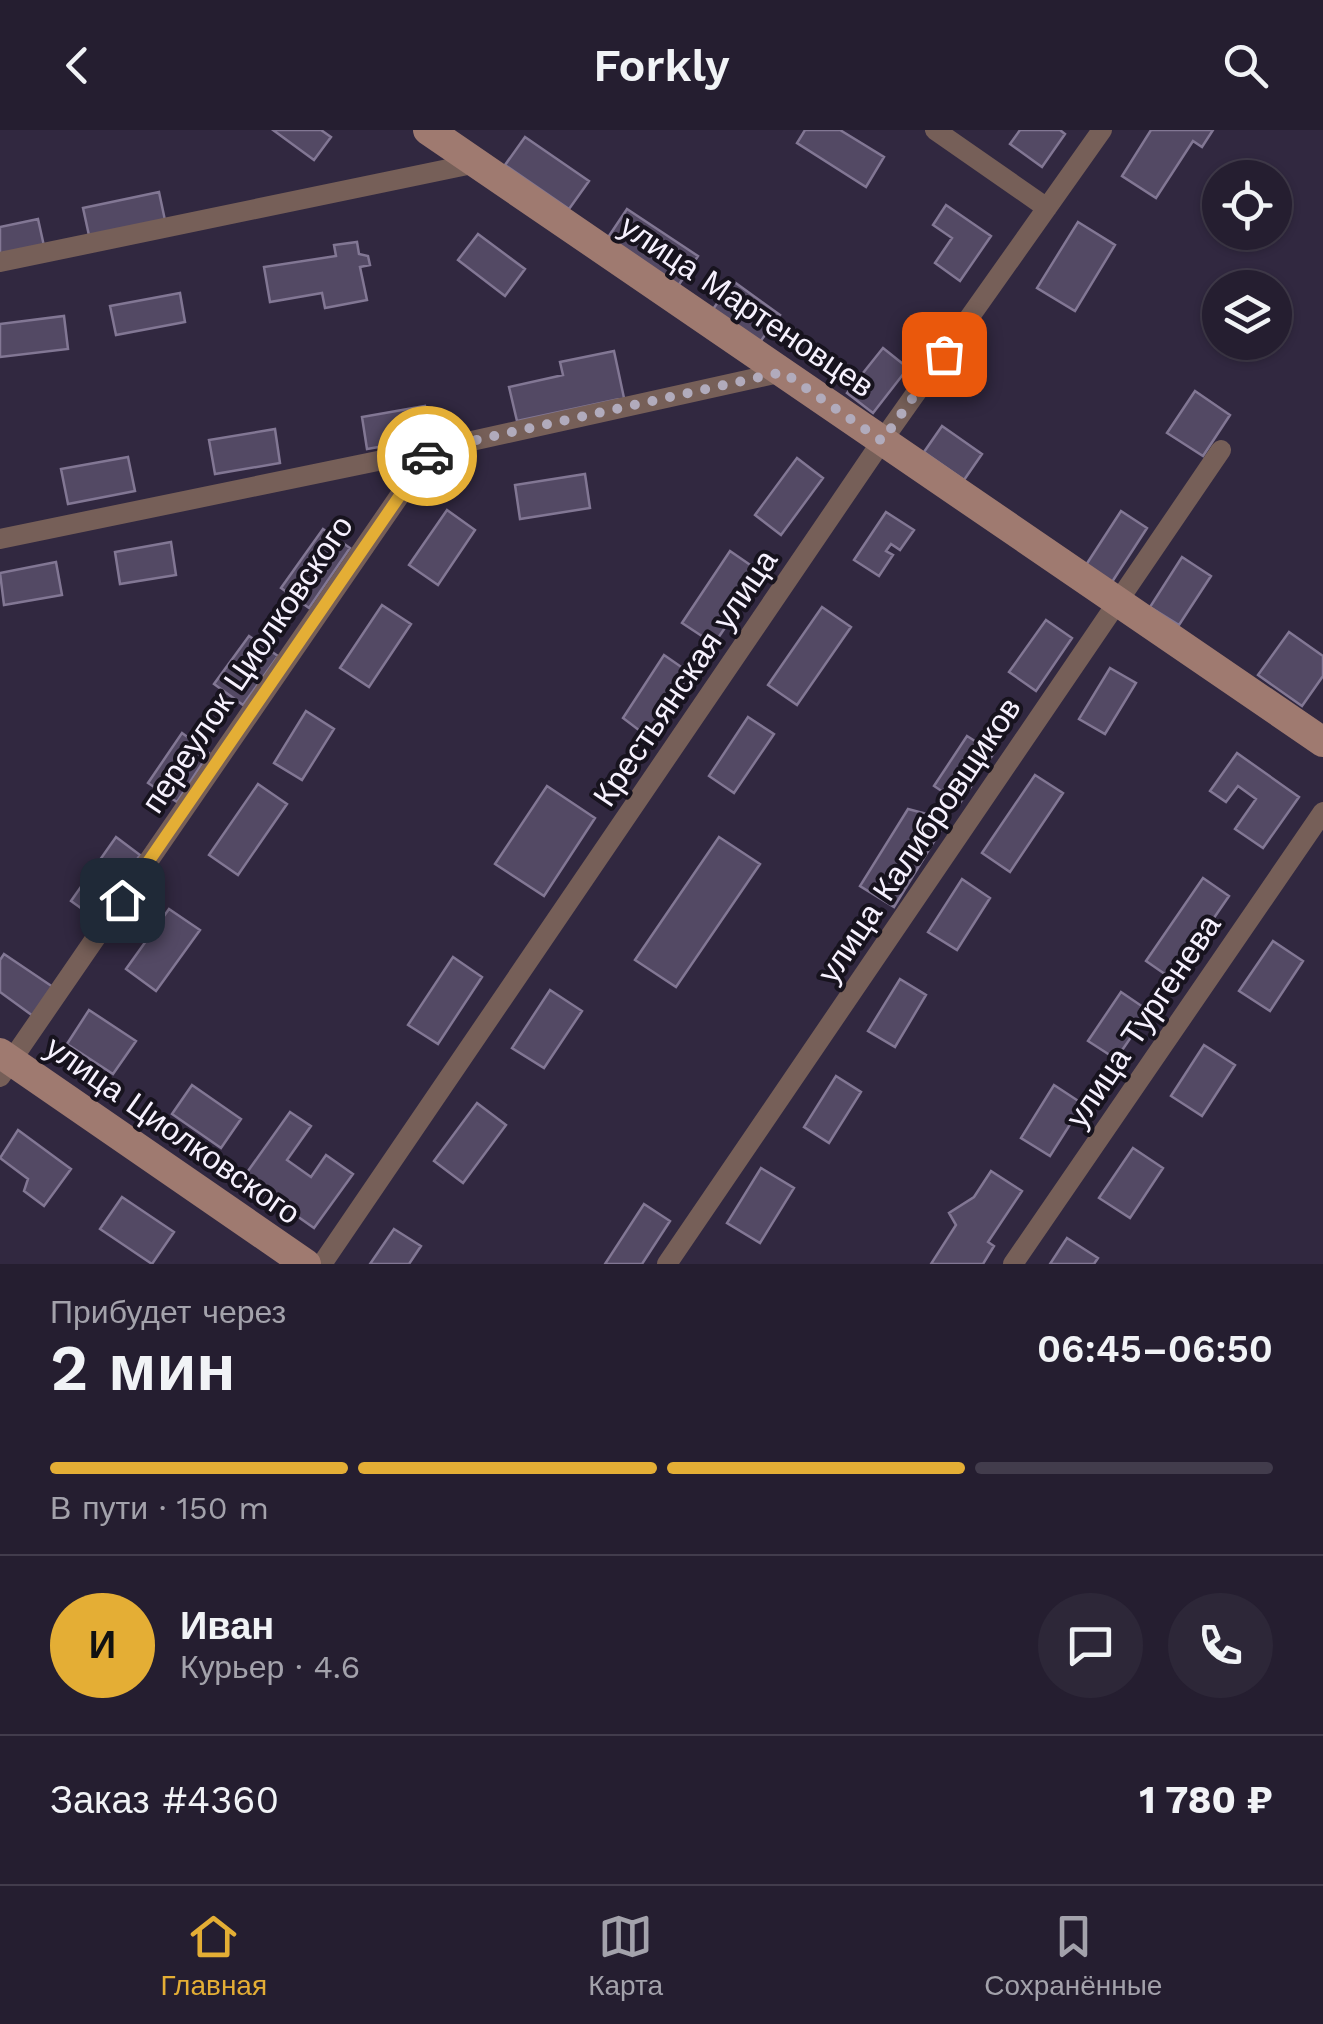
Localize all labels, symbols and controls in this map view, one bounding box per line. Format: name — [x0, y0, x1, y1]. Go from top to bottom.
icon: back — [50, 38, 105, 93]
icon: search — [1218, 38, 1273, 93]
text: Forkly — [593, 39, 730, 92]
map controls — [1202, 160, 1292, 360]
button: locate — [1202, 160, 1292, 250]
street label: улица Мартеновцев — [613, 207, 881, 405]
button: layers — [1202, 270, 1292, 360]
pin — [902, 312, 987, 397]
icon: bag — [917, 327, 972, 382]
courier — [377, 406, 477, 506]
icon: car — [400, 429, 455, 484]
street label: переулок Циолковского — [133, 508, 361, 820]
street label: Крестьянская улица — [585, 542, 785, 814]
street label: улица Калибровщиков — [809, 690, 1029, 990]
pin — [80, 858, 165, 943]
icon: home — [95, 873, 150, 928]
street label: улица Тургенева — [1058, 907, 1228, 1135]
street label: улица Циолковского — [38, 1028, 308, 1232]
text: Прибудет через — [50, 1293, 286, 1331]
text: 06:45–06:50 — [1037, 1327, 1273, 1371]
text: 2 мин — [50, 1330, 236, 1406]
text: В пути · 150 m — [50, 1489, 269, 1527]
button: chat — [1038, 1593, 1143, 1698]
button: phone — [1168, 1593, 1273, 1698]
text: Иван — [180, 1604, 274, 1648]
text: И — [89, 1623, 116, 1667]
text: Курьер · 4.6 — [180, 1648, 360, 1686]
text: Заказ #4360 — [50, 1778, 279, 1822]
text: 1 780 ₽ — [1139, 1778, 1273, 1822]
tab: Главная — [161, 1909, 267, 2002]
tab: Карта — [588, 1909, 663, 2002]
tab: Сохранённые — [984, 1909, 1162, 2002]

